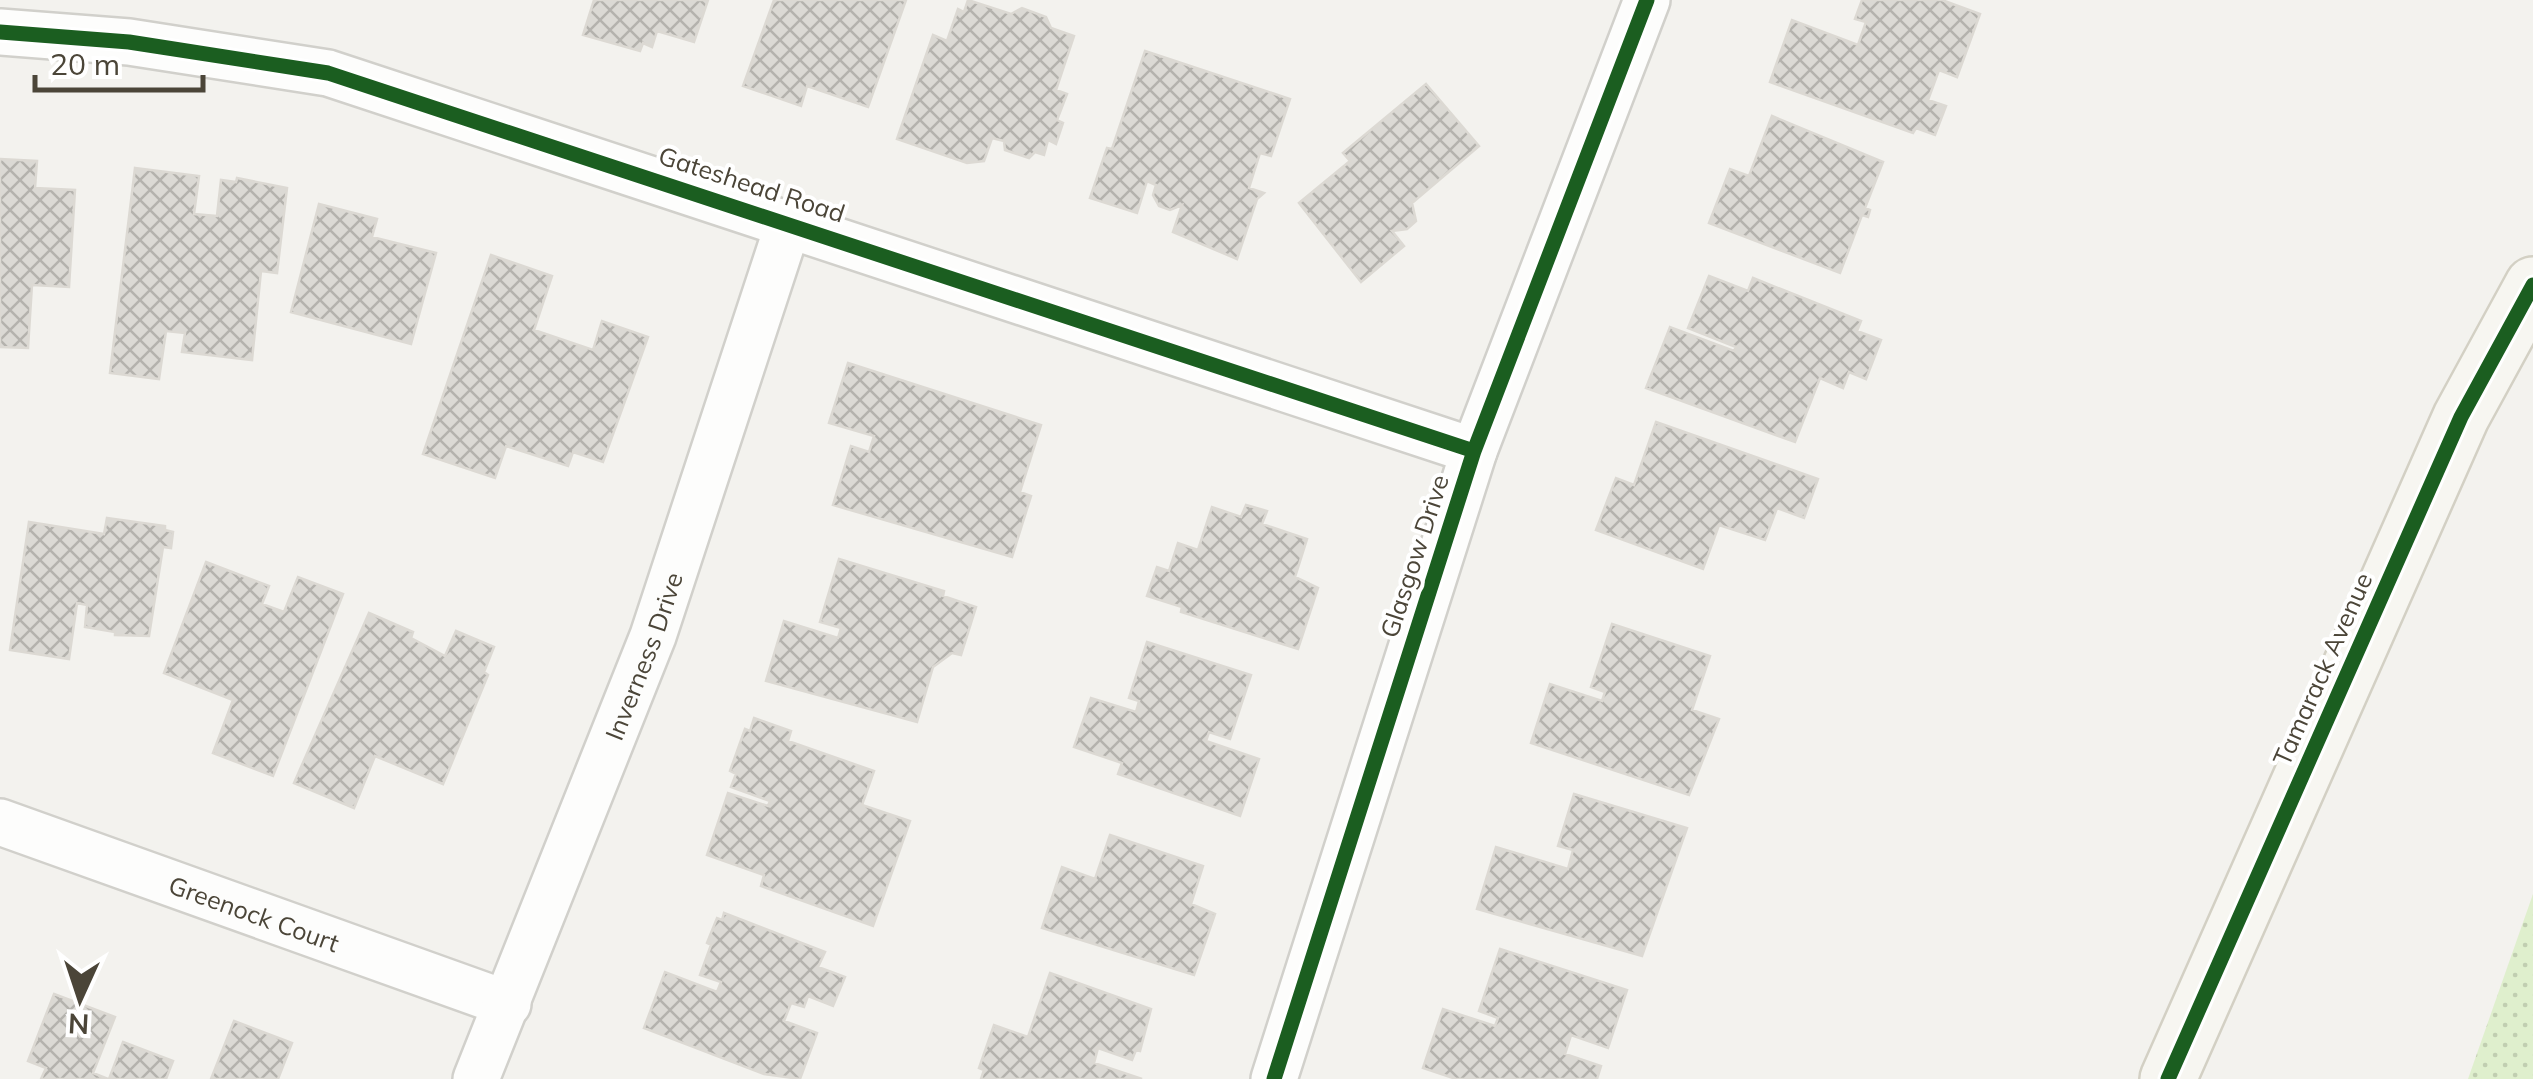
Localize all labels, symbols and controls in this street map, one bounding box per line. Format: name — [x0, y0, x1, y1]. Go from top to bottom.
scale bar — [35, 30, 202, 92]
text: 20 m — [50, 45, 120, 83]
street label: Gateshead Road — [655, 139, 849, 229]
street label: Glasgow Drive — [1373, 471, 1455, 641]
street label: Inverness Drive — [598, 568, 688, 744]
street label: Tamarack Avenue — [2266, 568, 2378, 770]
street label: Greenock Court — [165, 868, 344, 958]
north arrow — [30, 949, 130, 1049]
text: N — [67, 1006, 90, 1042]

